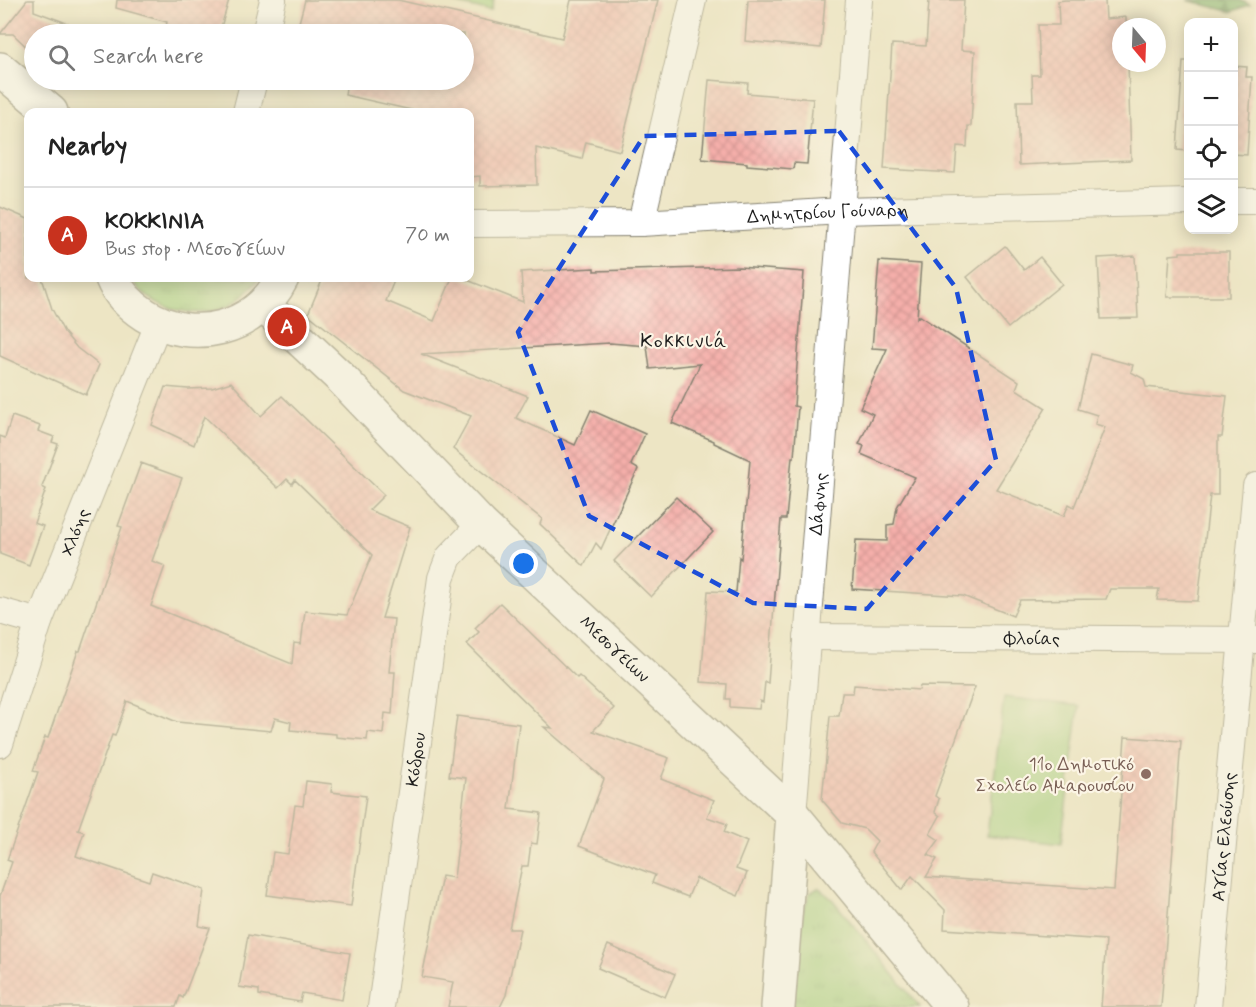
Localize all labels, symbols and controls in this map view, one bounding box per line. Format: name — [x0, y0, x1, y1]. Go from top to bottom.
north arrow — [1112, 18, 1166, 72]
map controls — [1184, 18, 1238, 234]
button: + — [1184, 18, 1238, 72]
search box — [24, 24, 474, 90]
icon: search — [45, 41, 78, 74]
text: Search here — [93, 43, 204, 71]
button: − — [1184, 72, 1238, 126]
button: locate — [1184, 126, 1238, 180]
text: Nearby — [48, 130, 127, 164]
button: layers — [1184, 180, 1238, 234]
street label: Δημητρίου Γούναρη — [746, 198, 909, 230]
text: ΚΟΚΚΙΝΙΑ — [105, 208, 205, 236]
text: A — [61, 222, 74, 249]
text: 70 m — [405, 222, 450, 249]
text: Bus stop · Μεσογείων — [105, 236, 285, 263]
pin: A — [268, 304, 306, 350]
district label: Κοκκινιά — [640, 328, 728, 355]
street label: Δάφνης — [805, 472, 834, 536]
street label: Χλόης — [56, 505, 96, 560]
your location — [509, 549, 538, 578]
street label: Μεσογείων — [573, 610, 655, 689]
street label: Φλοίας — [1003, 627, 1060, 652]
street label: Κόδρου — [401, 731, 432, 788]
place label: 11ο Δημοτικό Σχολείο Αμαρουσίου — [976, 753, 1134, 798]
marker: 11ο Δημοτικό Σχολείο Αμαρουσίου — [1139, 767, 1153, 781]
street label: Αγίας Ελεούσης — [1207, 771, 1243, 902]

